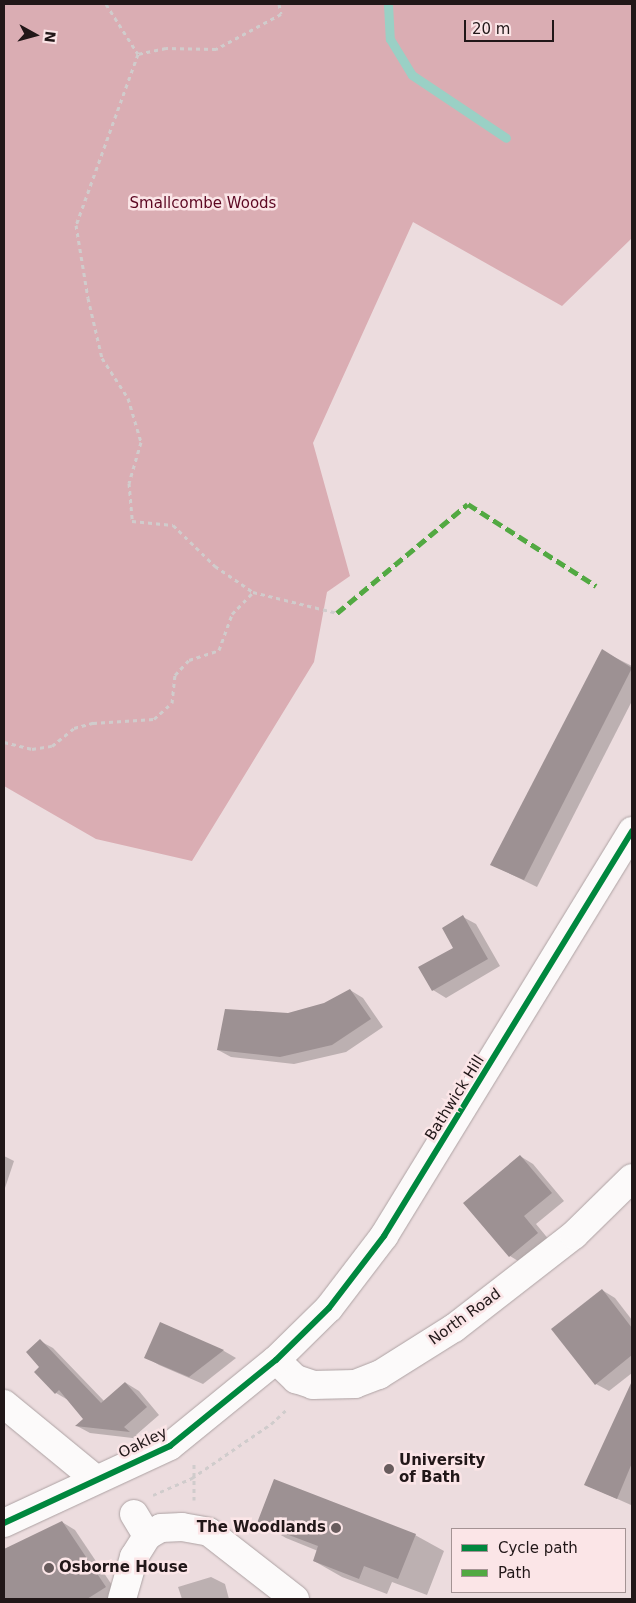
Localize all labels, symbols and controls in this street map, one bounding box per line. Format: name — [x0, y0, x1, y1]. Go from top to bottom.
north arrow — [10, 10, 60, 60]
scale bar — [466, 10, 556, 42]
text: 20 m — [472, 20, 510, 38]
text: N — [41, 30, 59, 44]
park label: Smallcombe Woods — [130, 195, 276, 213]
street label: Bathwick Hill — [422, 1052, 488, 1144]
street label: North Road — [426, 1285, 504, 1349]
street label: Oakley — [116, 1424, 170, 1462]
place label: University of Bath — [399, 1451, 485, 1486]
marker: University of Bath — [383, 1463, 395, 1475]
place label: The Woodlands — [197, 1519, 326, 1537]
marker: The Woodlands — [330, 1522, 342, 1534]
legend — [451, 1528, 626, 1593]
text: Cycle path — [498, 1539, 578, 1557]
place label: Osborne House — [59, 1559, 188, 1577]
marker: Osborne House — [43, 1562, 55, 1574]
text: Path — [498, 1564, 531, 1582]

